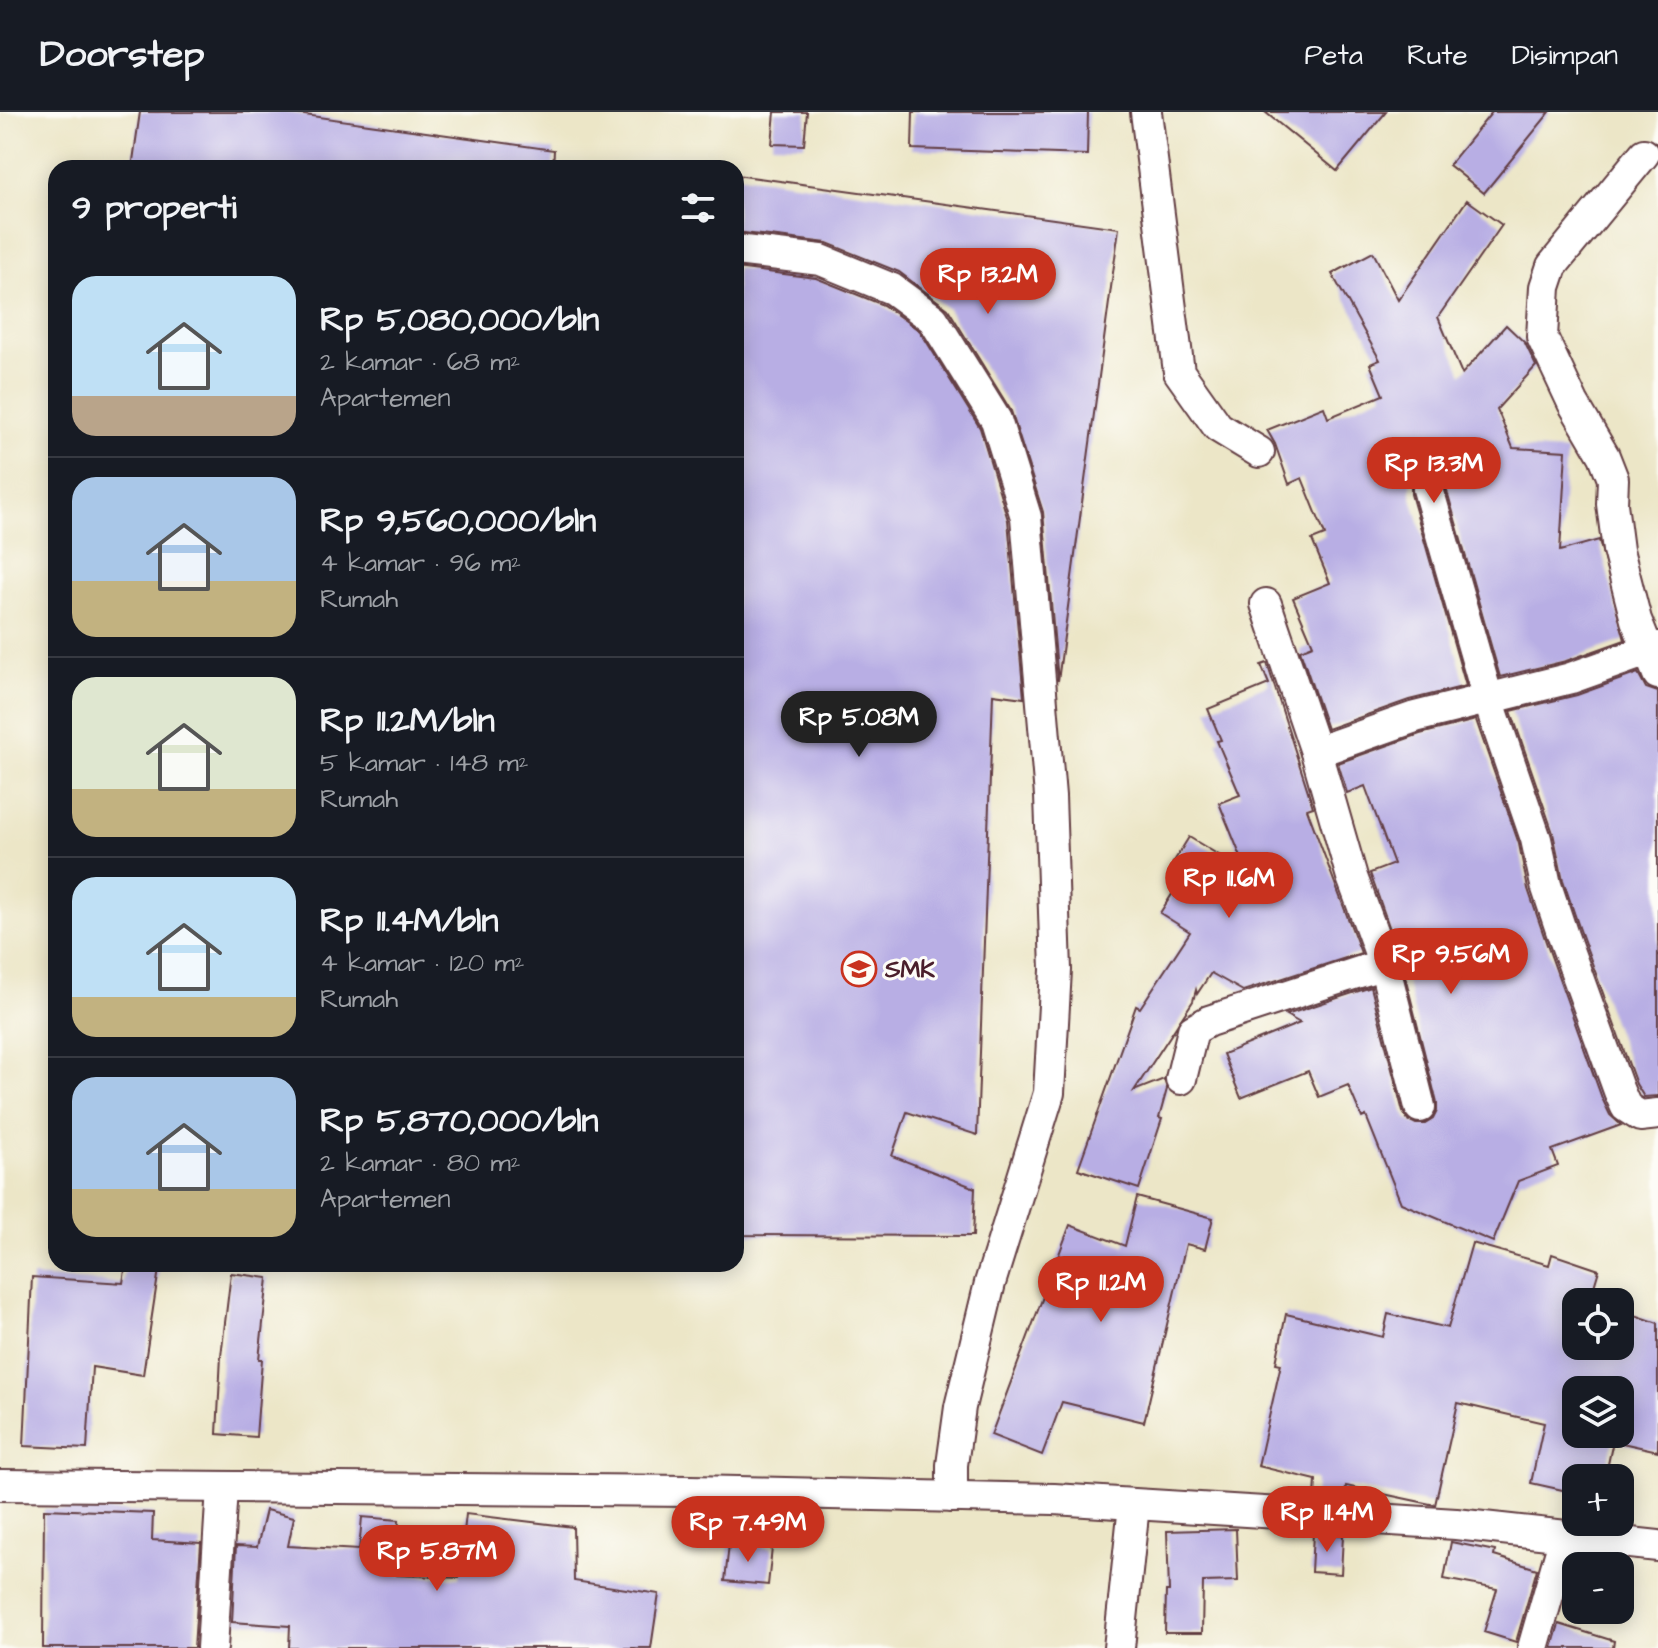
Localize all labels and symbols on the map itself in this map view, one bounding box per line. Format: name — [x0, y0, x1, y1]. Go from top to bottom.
pin: Rp 13.2M — [905, 248, 1071, 316]
pin: Rp 13.3M — [1351, 437, 1517, 505]
pin: Rp 5.08M — [776, 691, 942, 759]
pin: Rp 11.6M — [1146, 852, 1312, 920]
pin: Rp 9.56M — [1368, 928, 1534, 996]
school or university icon: SMK — [840, 950, 878, 988]
place label: SMK — [884, 953, 935, 987]
pin: Rp 11.2M — [1018, 1256, 1184, 1324]
pin: Rp 11.4M — [1244, 1486, 1410, 1554]
pin: Rp 7.49M — [665, 1496, 831, 1564]
pin: Rp 5.87M — [354, 1525, 520, 1593]

